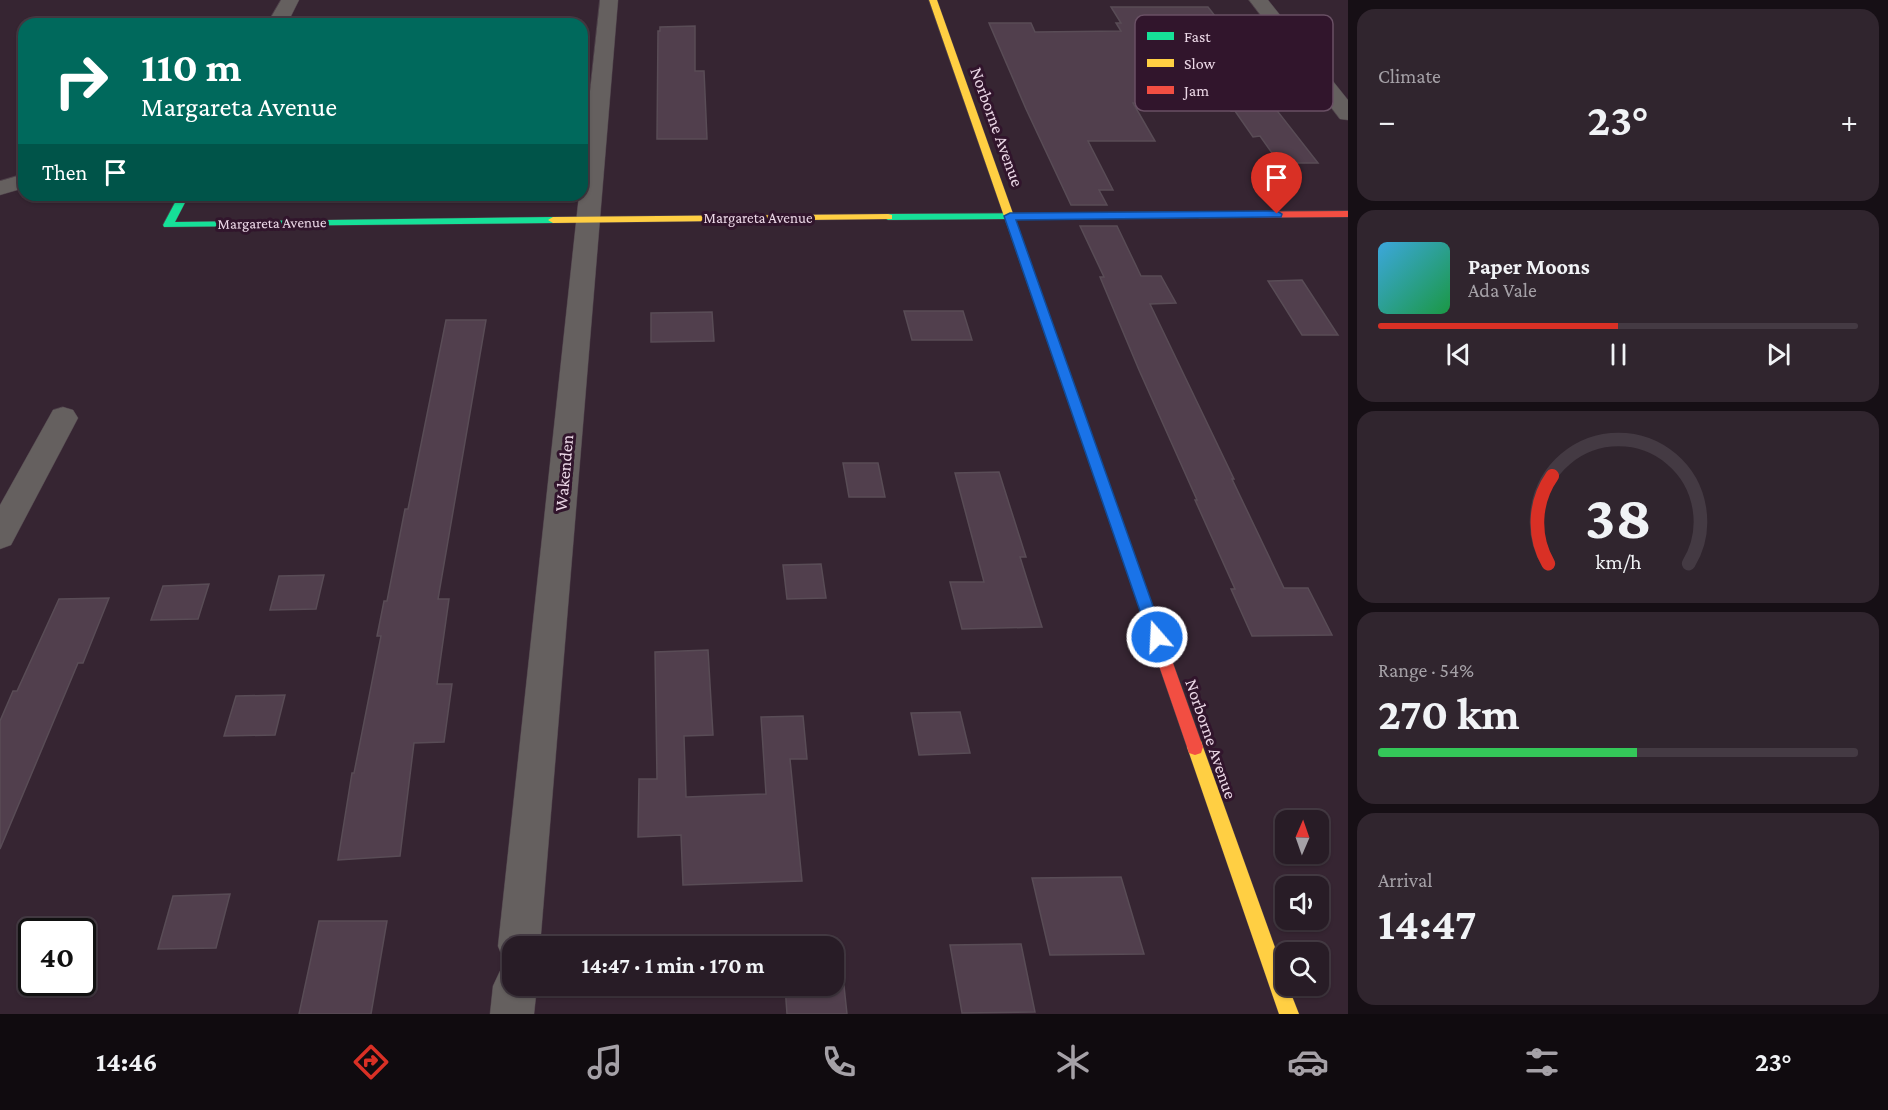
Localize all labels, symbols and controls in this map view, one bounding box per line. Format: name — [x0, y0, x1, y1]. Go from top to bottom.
legend — [1135, 15, 1333, 111]
text: Fast — [1184, 28, 1211, 45]
icon: right — [42, 42, 120, 120]
text: 110 m — [141, 43, 242, 90]
text: Slow — [1184, 55, 1216, 72]
street label: Norborne Avenue — [966, 65, 1028, 189]
text: Climate — [1378, 65, 1441, 87]
text: Jam — [1182, 82, 1209, 100]
text: Margareta Avenue — [141, 92, 337, 122]
text: 23° — [1587, 95, 1649, 145]
text: − — [1378, 102, 1395, 139]
text: + — [1841, 102, 1858, 139]
pin — [1251, 152, 1302, 214]
icon: arrive — [99, 156, 132, 189]
text: Then — [42, 160, 87, 185]
icon: arrive — [1260, 161, 1293, 194]
street label: Margareta Avenue — [703, 210, 813, 227]
street label: Margareta Avenue — [217, 214, 327, 233]
text: Paper Moons — [1468, 254, 1590, 279]
text: Ada Vale — [1468, 279, 1537, 301]
icon: previous — [1442, 338, 1475, 371]
icon: pause — [1602, 338, 1635, 371]
icon: next — [1762, 338, 1795, 371]
street label: Wakenden — [551, 433, 577, 512]
text: 38 — [1585, 482, 1651, 551]
text: km/h — [1595, 550, 1642, 574]
position arrow — [1125, 605, 1189, 669]
text: Range · 54% — [1378, 659, 1474, 681]
street label: Norborne Avenue — [1181, 676, 1241, 802]
text: 270 km — [1378, 689, 1520, 739]
north arrow — [1275, 810, 1329, 864]
map controls — [1275, 810, 1329, 996]
text: Arrival — [1378, 869, 1432, 891]
button: sound — [1275, 876, 1329, 930]
text: 14:47 — [1378, 899, 1477, 949]
speed limit sign: 40 — [18, 918, 96, 996]
button: search — [1275, 942, 1329, 996]
text: 14:47 · 1 min · 170 m — [582, 953, 764, 978]
icon: directions — [350, 1041, 392, 1083]
icon: music — [584, 1041, 626, 1083]
icon: phone — [818, 1041, 860, 1083]
icon: climate — [1052, 1041, 1094, 1083]
icon: car — [1287, 1041, 1329, 1083]
icon: filters — [1521, 1041, 1563, 1083]
text: 14:46 — [96, 1047, 158, 1077]
text: 23° — [1755, 1047, 1792, 1077]

